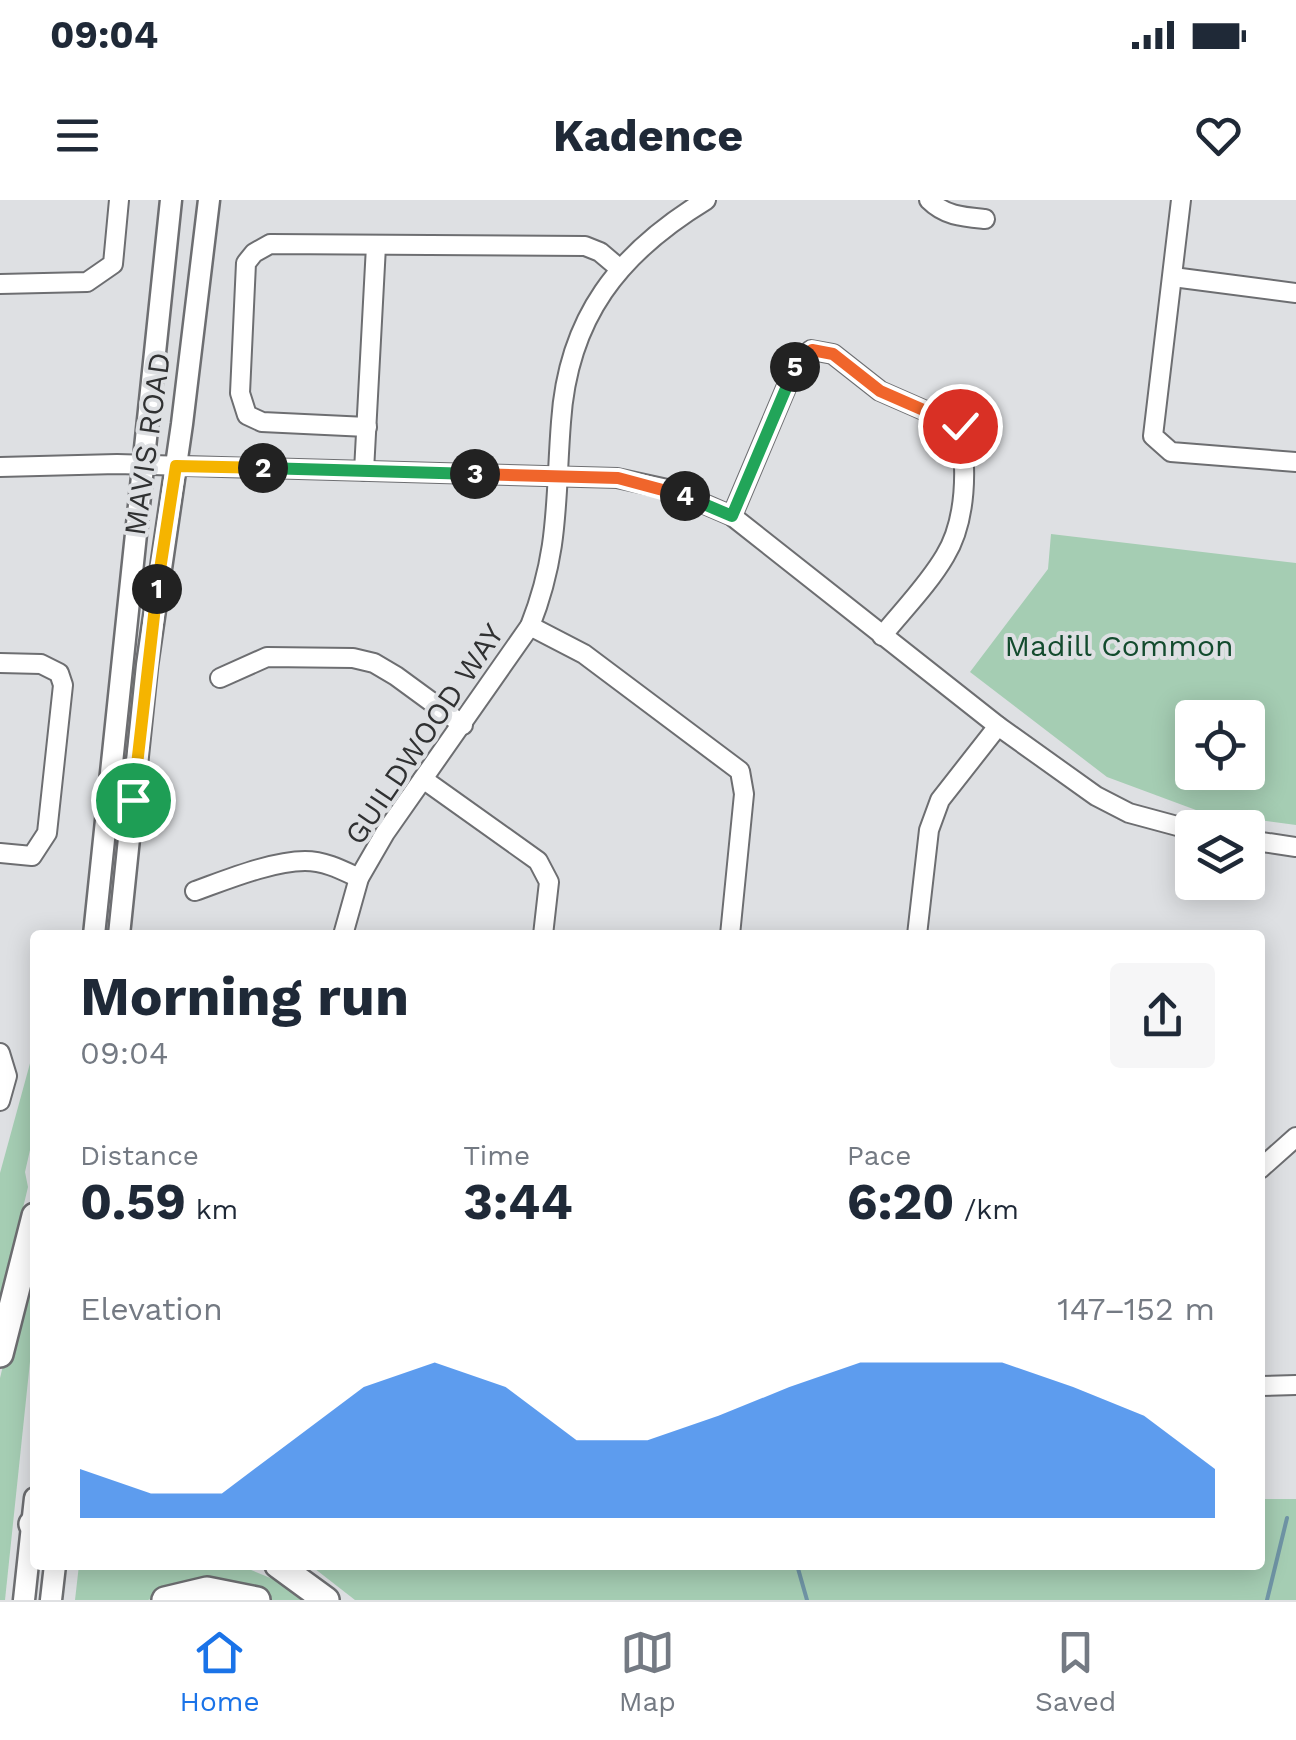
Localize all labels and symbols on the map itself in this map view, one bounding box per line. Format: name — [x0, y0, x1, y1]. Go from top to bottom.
pin: 5 — [770, 342, 820, 392]
street label: MAVIS ROAD — [117, 350, 177, 538]
pin — [918, 384, 1003, 469]
pin: 2 — [238, 443, 288, 493]
pin: 3 — [450, 449, 500, 499]
pin: 4 — [660, 471, 710, 521]
pin: 1 — [132, 564, 182, 614]
street label: GUILDWOOD WAY — [337, 617, 511, 851]
park label: Madill Common — [1004, 628, 1234, 663]
pin — [91, 758, 176, 843]

